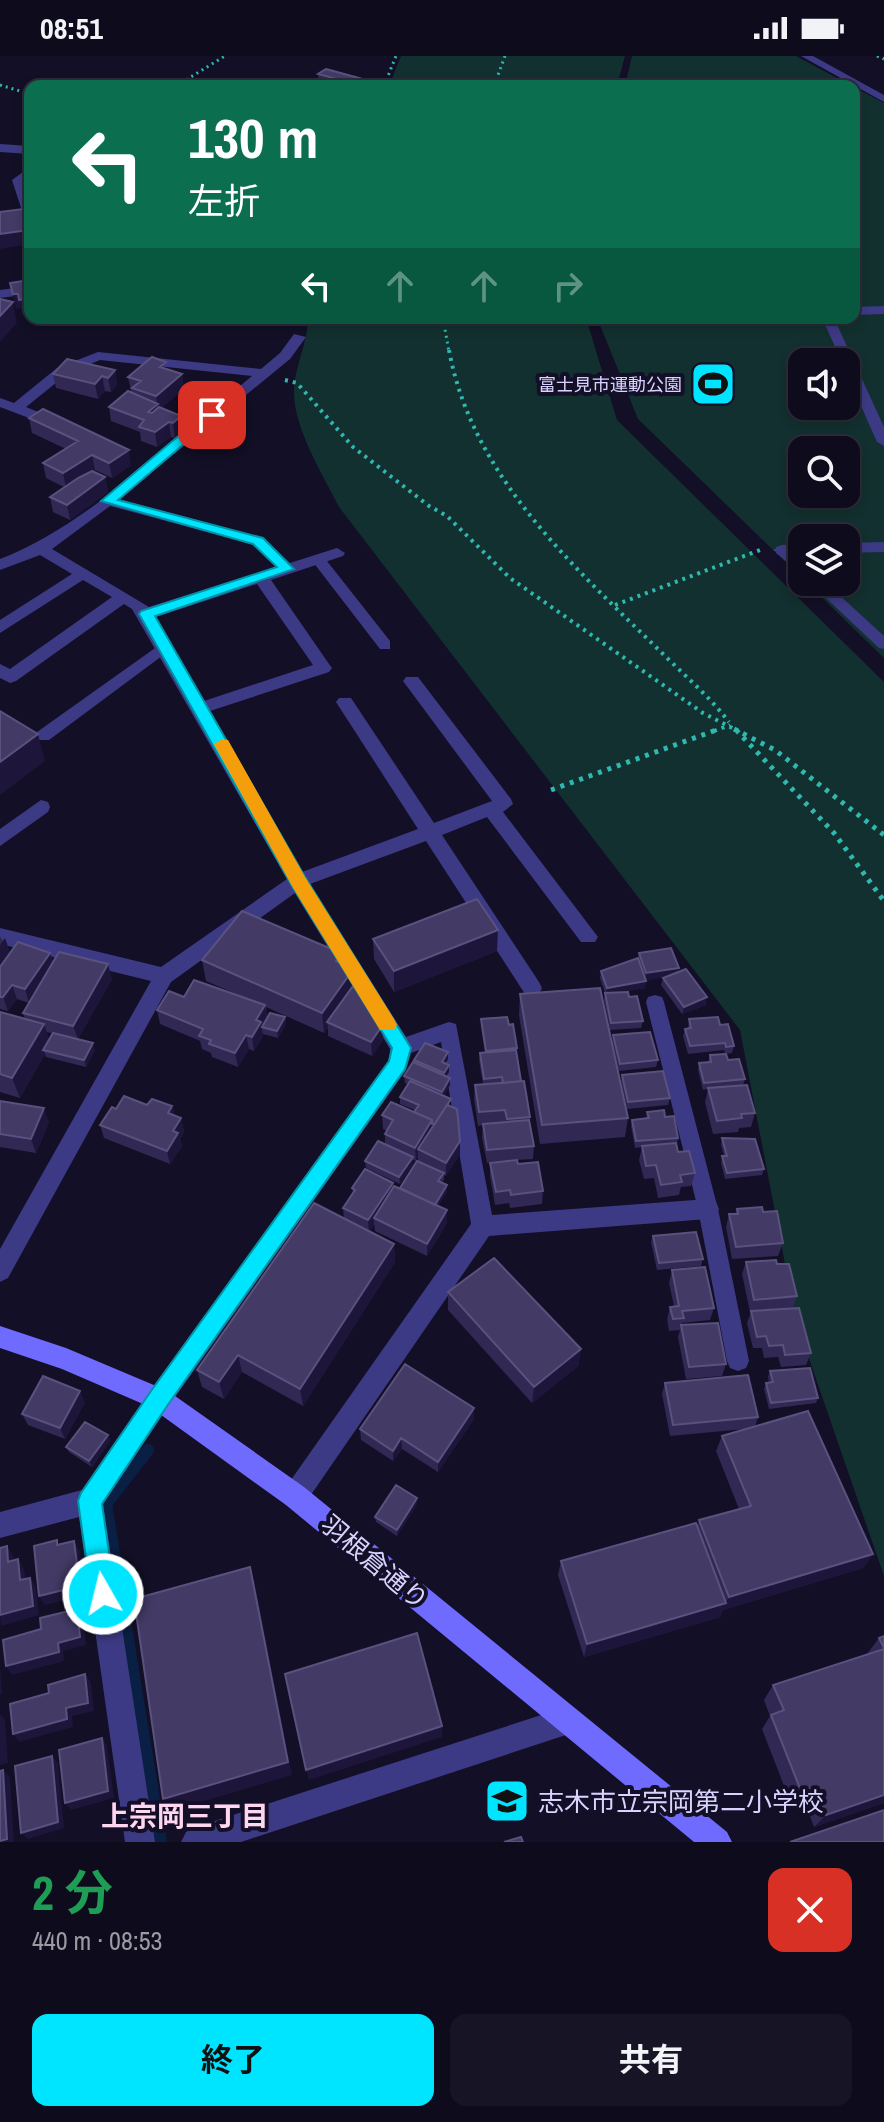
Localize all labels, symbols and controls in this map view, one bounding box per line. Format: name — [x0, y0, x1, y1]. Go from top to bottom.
text: 08:51 — [40, 8, 103, 48]
text: 130 m — [188, 100, 318, 175]
icon: left — [56, 112, 160, 216]
text: 左折 — [188, 177, 260, 225]
icon: left — [294, 264, 338, 308]
icon: ahead — [378, 264, 422, 308]
icon: ahead — [462, 264, 506, 308]
icon: right — [546, 264, 590, 308]
map controls — [788, 348, 860, 596]
button: sound — [788, 348, 860, 420]
sports icon: 富士見市運動公園 — [689, 360, 737, 408]
place label: 富士見市運動公園 — [538, 372, 682, 397]
pin — [178, 381, 246, 449]
icon: arrive — [190, 393, 234, 437]
button: search — [788, 436, 860, 508]
button: layers — [788, 524, 860, 596]
street label: 羽根倉通り — [314, 1507, 436, 1617]
position arrow — [61, 1552, 145, 1636]
school or university icon: 志木市立宗岡第二小学校 — [483, 1777, 531, 1825]
place label: 志木市立宗岡第二小学校 — [538, 1784, 824, 1819]
district label: 上宗岡三丁目 — [101, 1797, 269, 1835]
text: 2 分 — [32, 1860, 113, 1925]
button: close — [768, 1868, 852, 1952]
text: 440 m · 08:53 — [32, 1923, 162, 1958]
button: 終了 — [32, 2014, 434, 2106]
button: 共有 — [450, 2014, 852, 2106]

